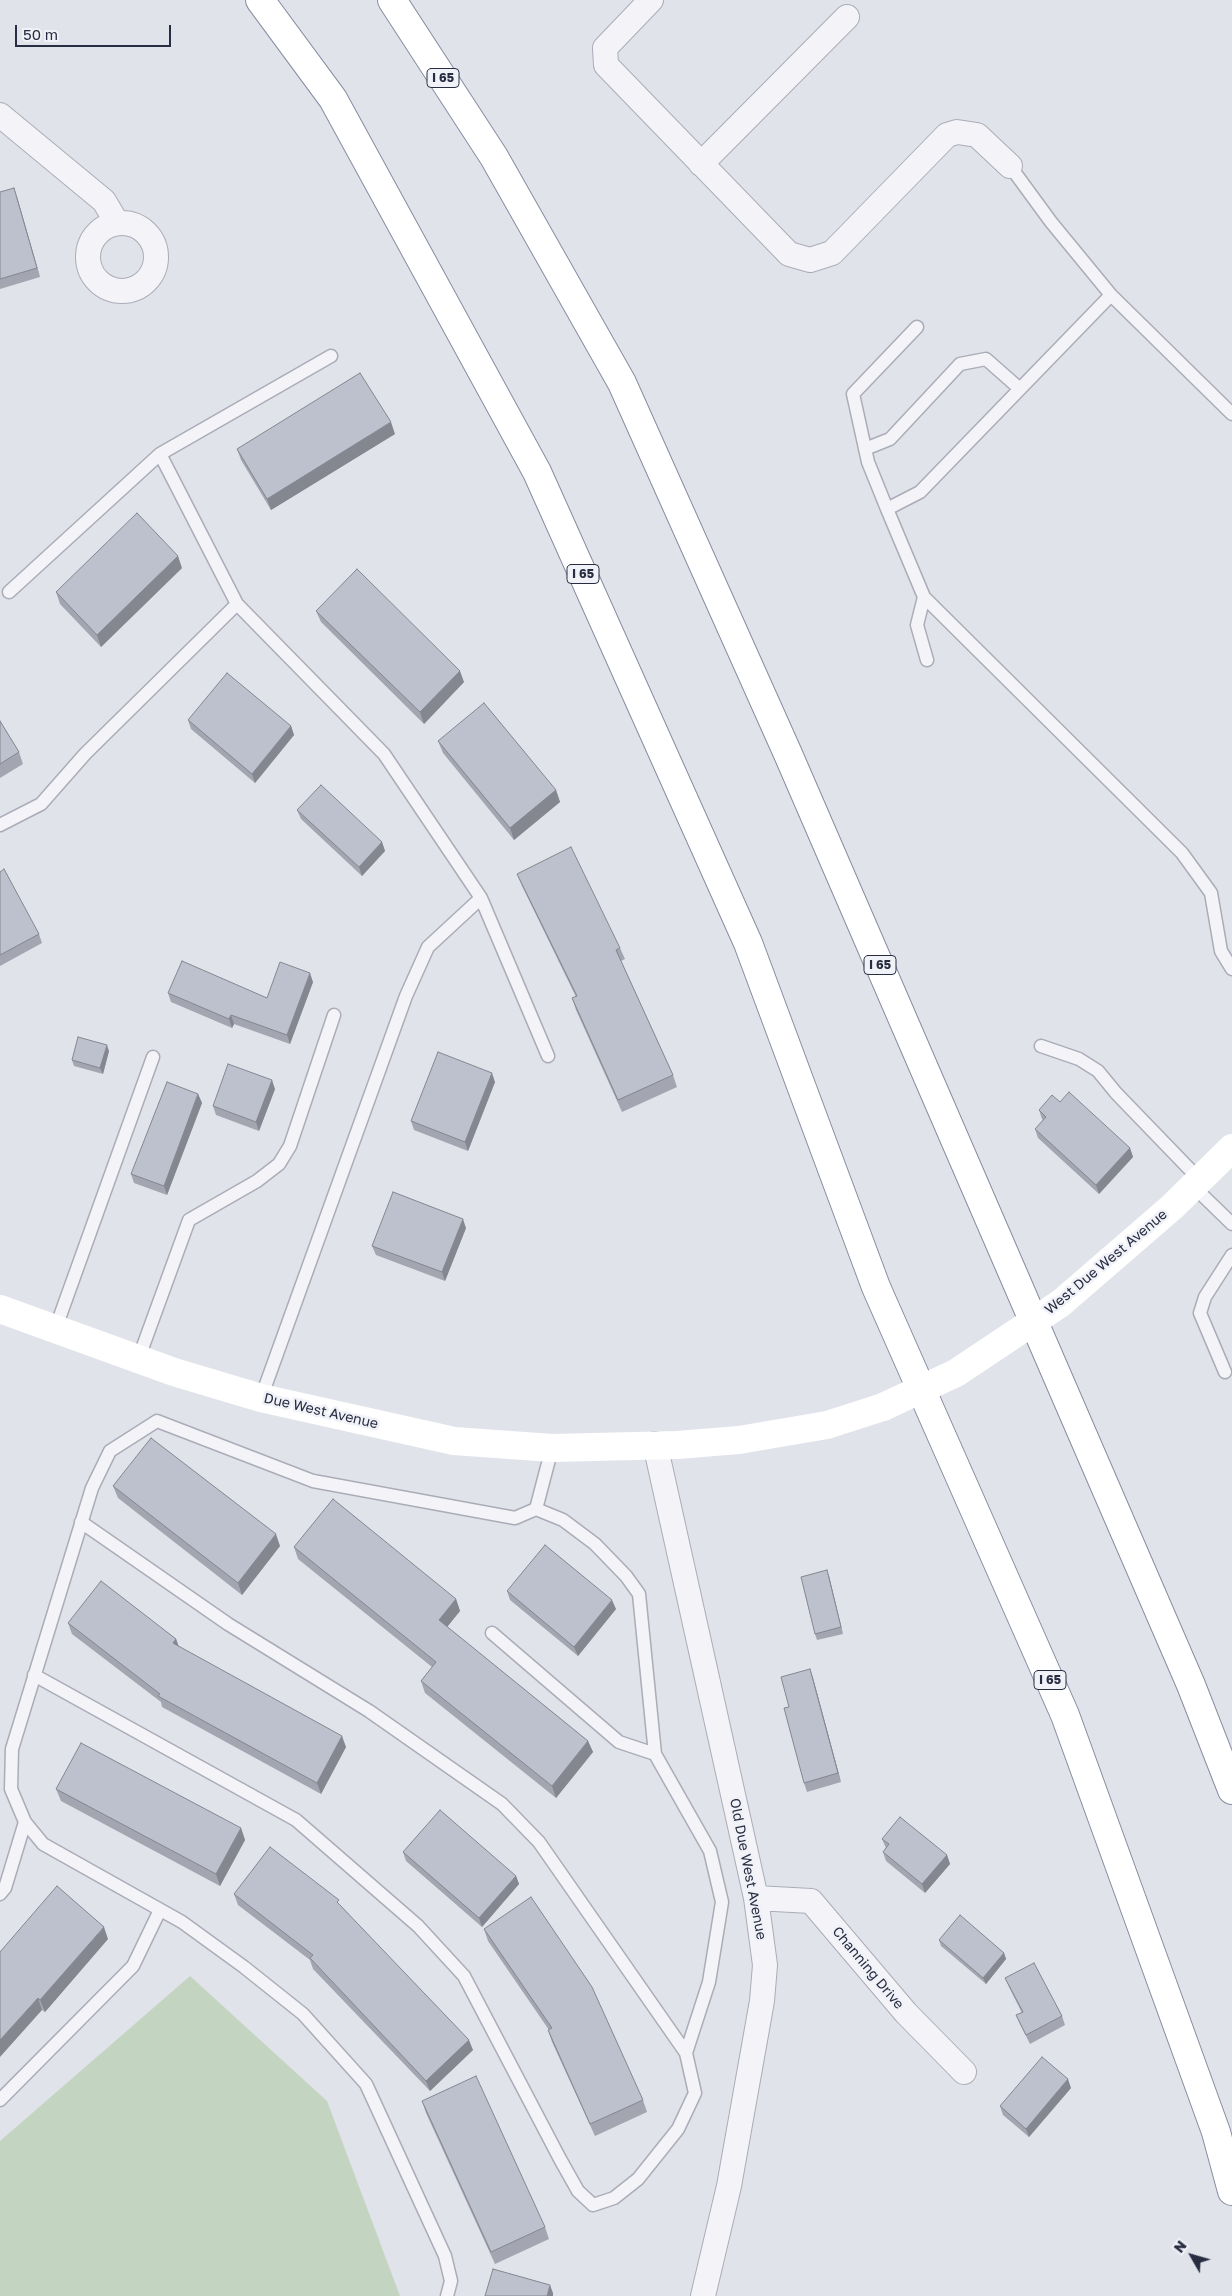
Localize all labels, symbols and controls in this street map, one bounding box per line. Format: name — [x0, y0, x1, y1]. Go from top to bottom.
scale bar — [18, 15, 174, 47]
text: 50 m — [23, 25, 58, 43]
road number: I 65 — [427, 68, 459, 88]
road number: I 65 — [567, 564, 599, 584]
road number: I 65 — [864, 956, 896, 974]
street label: West Due West Avenue — [1041, 1206, 1171, 1318]
street label: Due West Avenue — [262, 1390, 380, 1432]
road number: I 65 — [1034, 1670, 1066, 1690]
street label: Old Due West Avenue — [726, 1797, 770, 1941]
street label: Channing Drive — [829, 1923, 907, 2013]
north arrow — [1167, 2231, 1217, 2281]
text: N — [1170, 2237, 1190, 2256]

